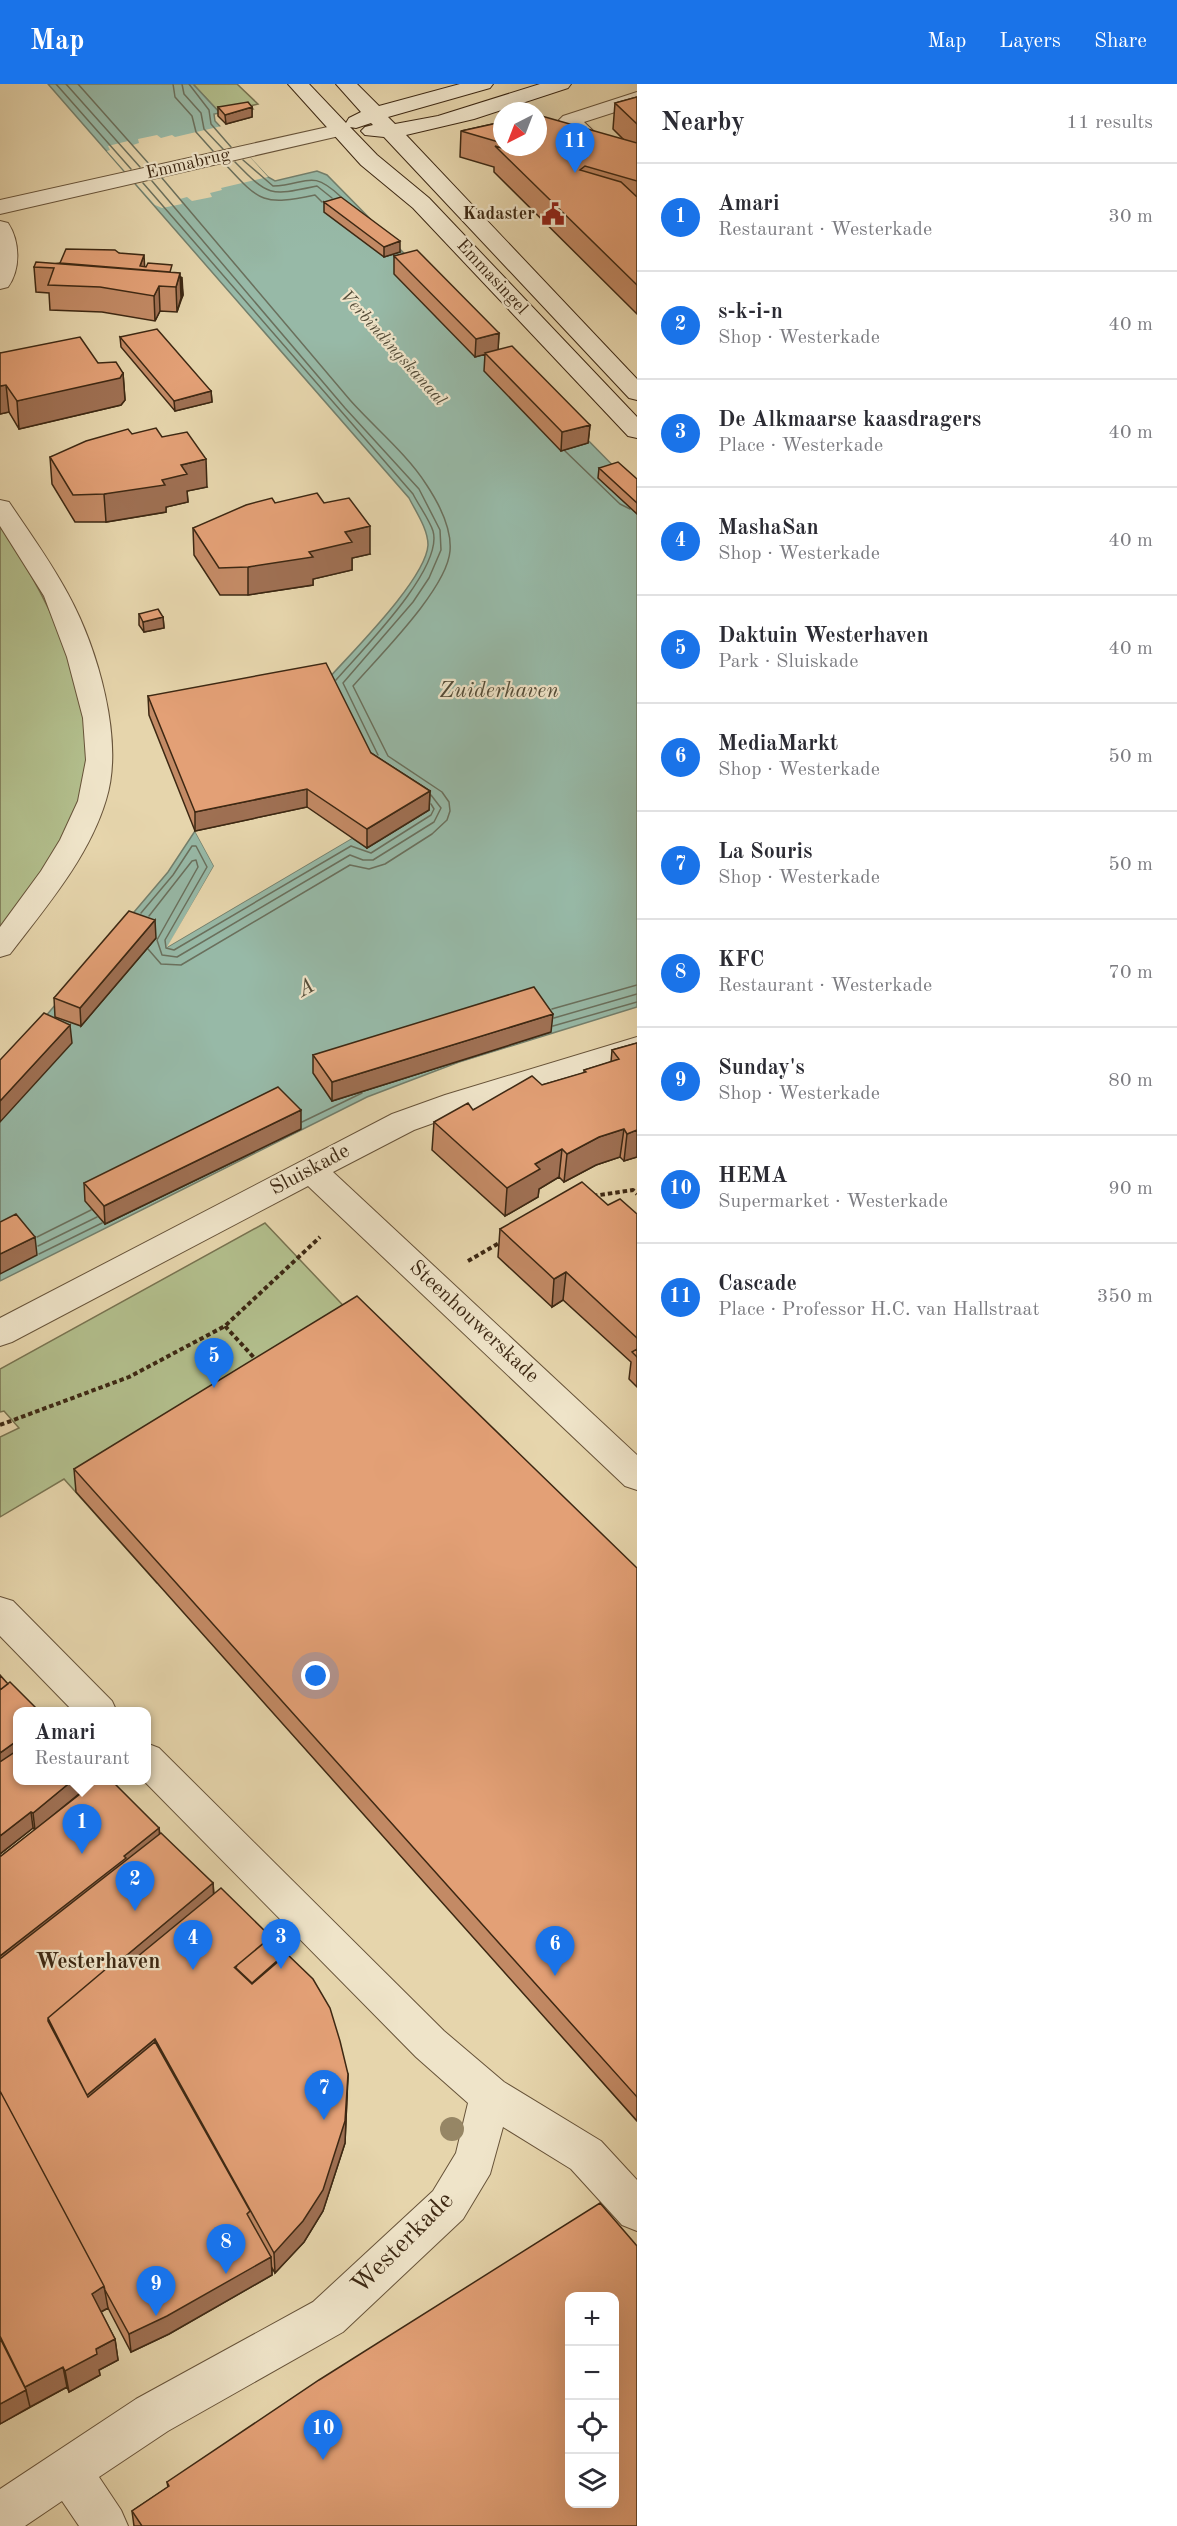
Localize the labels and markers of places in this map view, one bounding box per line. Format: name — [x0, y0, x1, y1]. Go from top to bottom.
pin: 11 — [556, 124, 594, 173]
public building icon: Kadaster — [540, 201, 566, 227]
place label: Kadaster — [463, 205, 535, 223]
pin: 5 — [194, 1338, 234, 1388]
pin: 1 — [62, 1804, 101, 1854]
pin: 2 — [116, 1862, 154, 1911]
pin: 4 — [174, 1920, 212, 1970]
pin: 3 — [262, 1920, 300, 1969]
pin: 6 — [536, 1926, 574, 1976]
pin: 7 — [304, 2070, 344, 2120]
pin: 8 — [206, 2224, 246, 2274]
pin: 9 — [136, 2266, 176, 2316]
pin: 10 — [304, 2410, 342, 2460]

